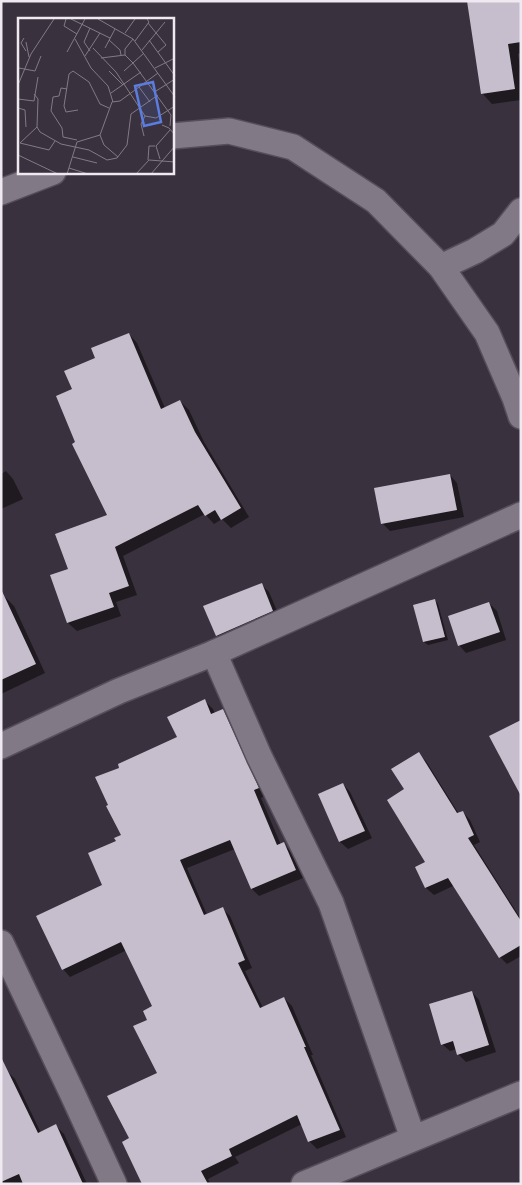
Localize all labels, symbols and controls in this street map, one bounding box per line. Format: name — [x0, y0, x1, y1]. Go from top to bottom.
inset map — [18, 18, 174, 174]

